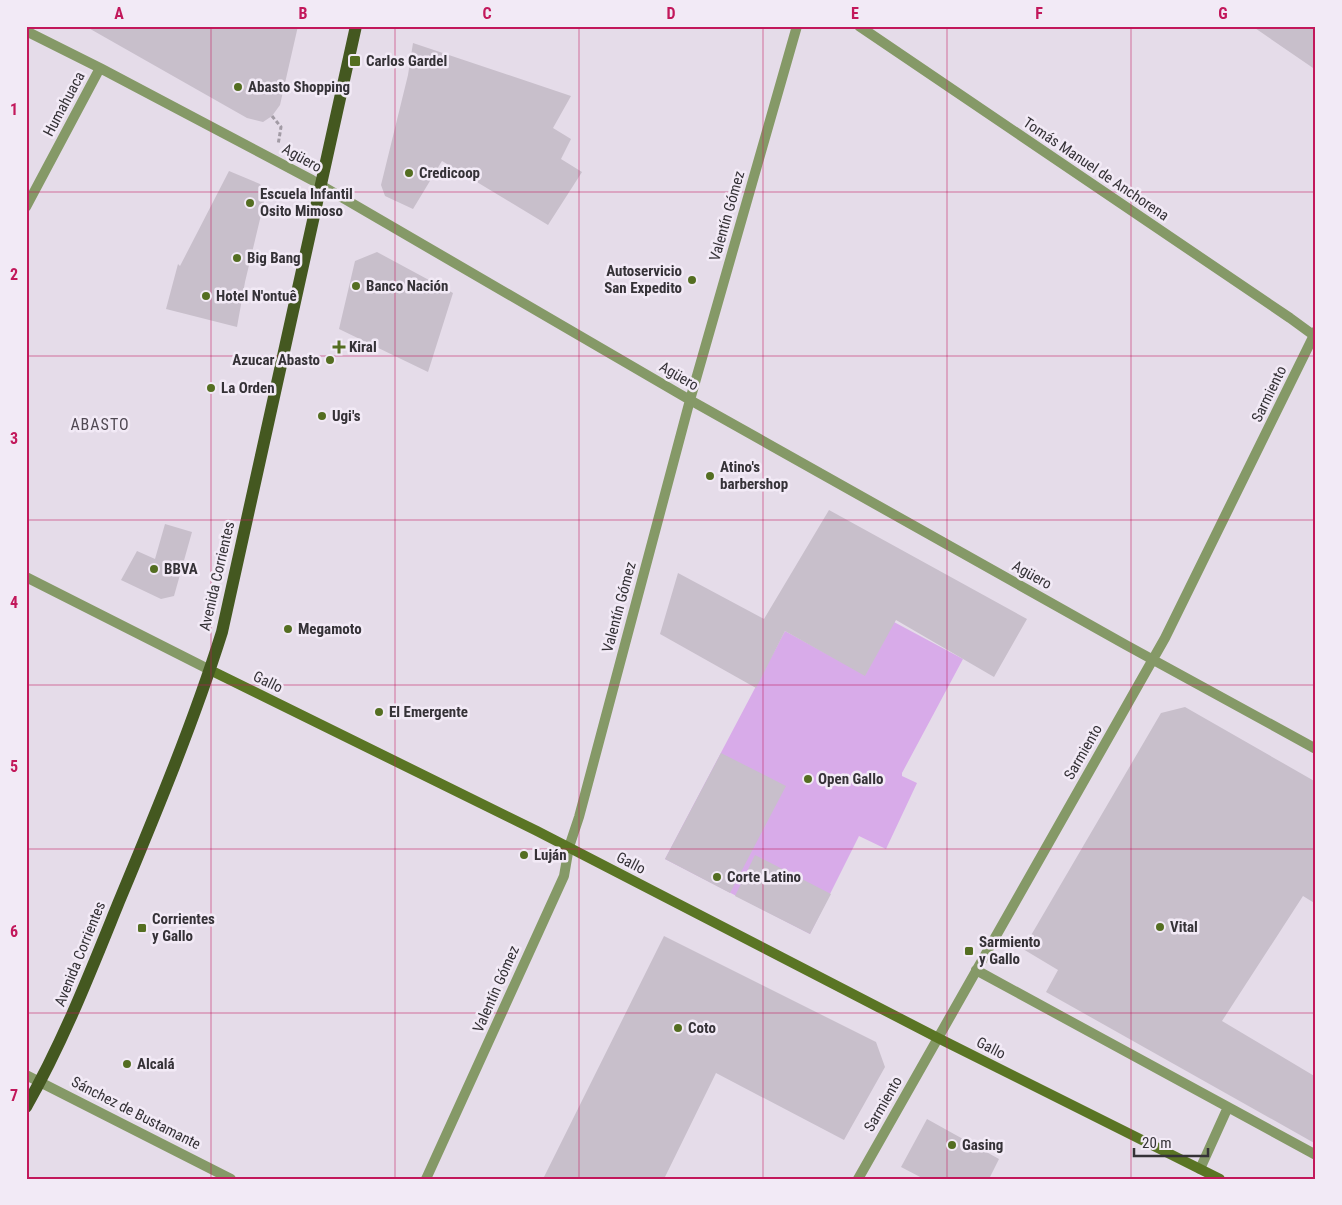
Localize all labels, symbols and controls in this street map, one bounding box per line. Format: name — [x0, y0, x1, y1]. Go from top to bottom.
text: A — [114, 4, 124, 23]
text: B — [299, 4, 308, 23]
text: C — [482, 4, 492, 23]
text: D — [666, 4, 676, 23]
text: E — [851, 4, 859, 23]
text: F — [1035, 4, 1043, 23]
text: G — [1218, 4, 1228, 23]
place label: Carlos Gardel — [366, 52, 447, 70]
marker: Carlos Gardel — [348, 54, 362, 68]
street label: Humahuaca — [39, 69, 89, 139]
place label: Abasto Shopping — [248, 78, 350, 96]
marker: Abasto Shopping — [232, 81, 244, 93]
text: 1 — [10, 100, 18, 119]
street label: Tomás Manuel de Anchorena — [1020, 114, 1172, 224]
street label: Agüero — [279, 140, 325, 176]
place label: Credicoop — [419, 164, 480, 182]
marker: Credicoop — [403, 167, 415, 179]
street label: Valentín Gómez — [706, 169, 748, 263]
place label: Escuela Infantil Osito Mimoso — [260, 185, 353, 220]
marker: Escuela Infantil Osito Mimoso — [244, 197, 256, 209]
place label: Big Bang — [247, 249, 301, 267]
marker: Big Bang — [231, 252, 243, 264]
place label: Autoservicio San Expedito — [604, 262, 682, 297]
text: 2 — [10, 265, 18, 284]
marker: Autoservicio San Expedito — [686, 274, 698, 286]
place label: Banco Nación — [366, 277, 448, 295]
marker: Banco Nación — [350, 280, 362, 292]
place label: Hotel N'ontuê — [216, 287, 297, 305]
marker: Hotel N'ontuê — [200, 290, 212, 302]
place label: Kiral — [349, 338, 377, 356]
marker: Kiral — [333, 341, 345, 353]
place label: Azucar Abasto — [232, 351, 320, 369]
marker: Azucar Abasto — [324, 354, 336, 366]
street label: Agüero — [656, 358, 702, 394]
street label: Sarmiento — [1248, 363, 1290, 425]
place label: La Orden — [221, 379, 275, 397]
marker: La Orden — [205, 382, 217, 394]
place label: Ugi's — [332, 407, 361, 425]
marker: Ugi's — [316, 410, 328, 422]
district label: ABASTO — [70, 415, 130, 434]
text: 3 — [10, 429, 18, 448]
place label: Atino's barbershop — [720, 458, 788, 493]
marker: Atino's barbershop — [704, 470, 716, 482]
street label: Avenida Corrientes — [196, 519, 238, 632]
street label: Agüero — [1009, 557, 1055, 593]
place label: BBVA — [164, 560, 198, 578]
street label: Valentín Gómez — [598, 560, 640, 654]
marker: BBVA — [148, 563, 160, 575]
text: 4 — [10, 593, 18, 612]
place label: Megamoto — [298, 620, 362, 638]
marker: Megamoto — [282, 623, 294, 635]
street label: Gallo — [250, 667, 286, 697]
place label: El Emergente — [389, 703, 468, 721]
marker: El Emergente — [373, 706, 385, 718]
street label: Sarmiento — [1060, 721, 1106, 783]
text: 5 — [10, 757, 18, 776]
place label: Open Gallo — [818, 770, 883, 788]
marker: Open Gallo — [802, 773, 814, 785]
place label: Luján — [534, 846, 567, 864]
street label: Gallo — [613, 848, 649, 878]
marker: Luján — [518, 849, 530, 861]
place label: Corte Latino — [727, 868, 801, 886]
marker: Corte Latino — [711, 871, 723, 883]
street label: Avenida Corrientes — [51, 899, 109, 1009]
place label: Corrientes y Gallo — [152, 910, 215, 945]
place label: Vital — [1170, 918, 1198, 936]
marker: Vital — [1154, 921, 1166, 933]
text: 6 — [10, 922, 18, 941]
marker: Corrientes y Gallo — [136, 922, 148, 934]
place label: Sarmiento y Gallo — [979, 933, 1040, 968]
street label: Valentín Gómez — [469, 943, 523, 1035]
marker: Sarmiento y Gallo — [963, 945, 975, 957]
place label: Coto — [688, 1019, 716, 1037]
marker: Coto — [672, 1022, 684, 1034]
street label: Gallo — [973, 1033, 1009, 1063]
place label: Alcalá — [137, 1055, 175, 1073]
marker: Alcalá — [121, 1058, 133, 1070]
street label: Sánchez de Bustamante — [68, 1073, 204, 1153]
street label: Sarmiento — [860, 1073, 906, 1135]
text: 7 — [10, 1086, 18, 1105]
scale bar — [1134, 1125, 1208, 1157]
text: 20 m — [1142, 1134, 1172, 1152]
place label: Gasing — [962, 1136, 1003, 1154]
marker: Gasing — [946, 1139, 958, 1151]

